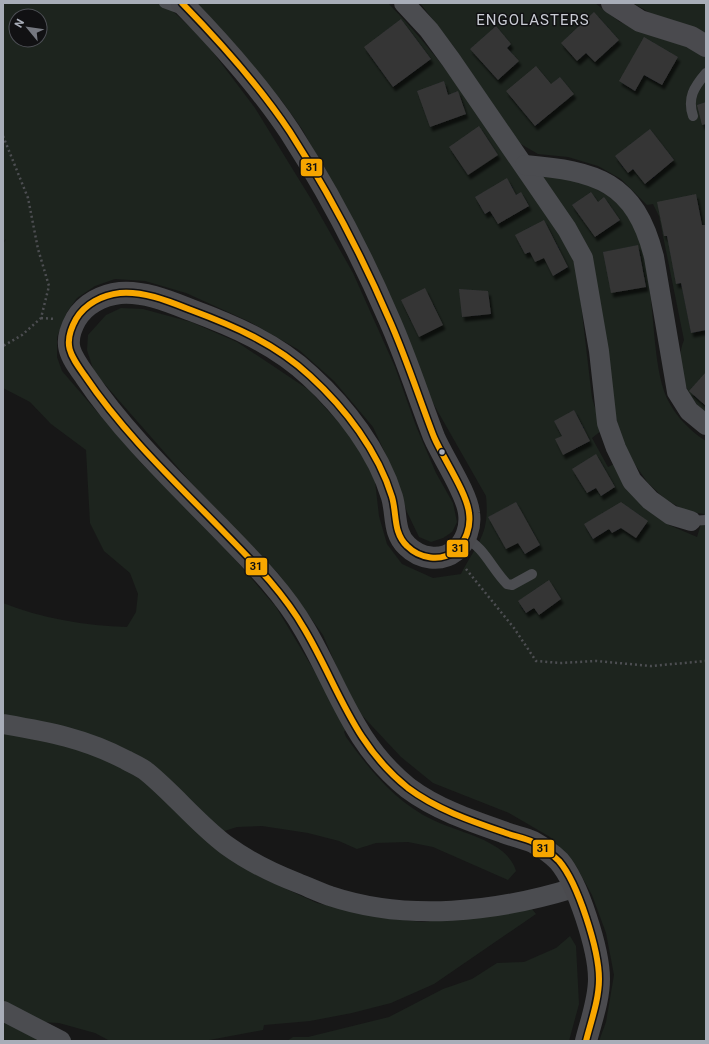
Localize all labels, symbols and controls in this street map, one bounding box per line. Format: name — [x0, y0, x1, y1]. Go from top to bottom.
north arrow — [8, 8, 48, 48]
district label: ENGOLASTERS — [476, 11, 590, 29]
text: N — [12, 17, 27, 30]
line badge: 31 — [300, 158, 323, 177]
text: 31 — [306, 161, 318, 174]
unlabelled marker — [437, 447, 447, 457]
line badge: 31 — [446, 539, 469, 558]
text: 31 — [452, 542, 464, 555]
line badge: 31 — [245, 557, 268, 576]
text: 31 — [250, 560, 262, 573]
line badge: 31 — [532, 839, 555, 858]
text: 31 — [537, 842, 549, 855]

